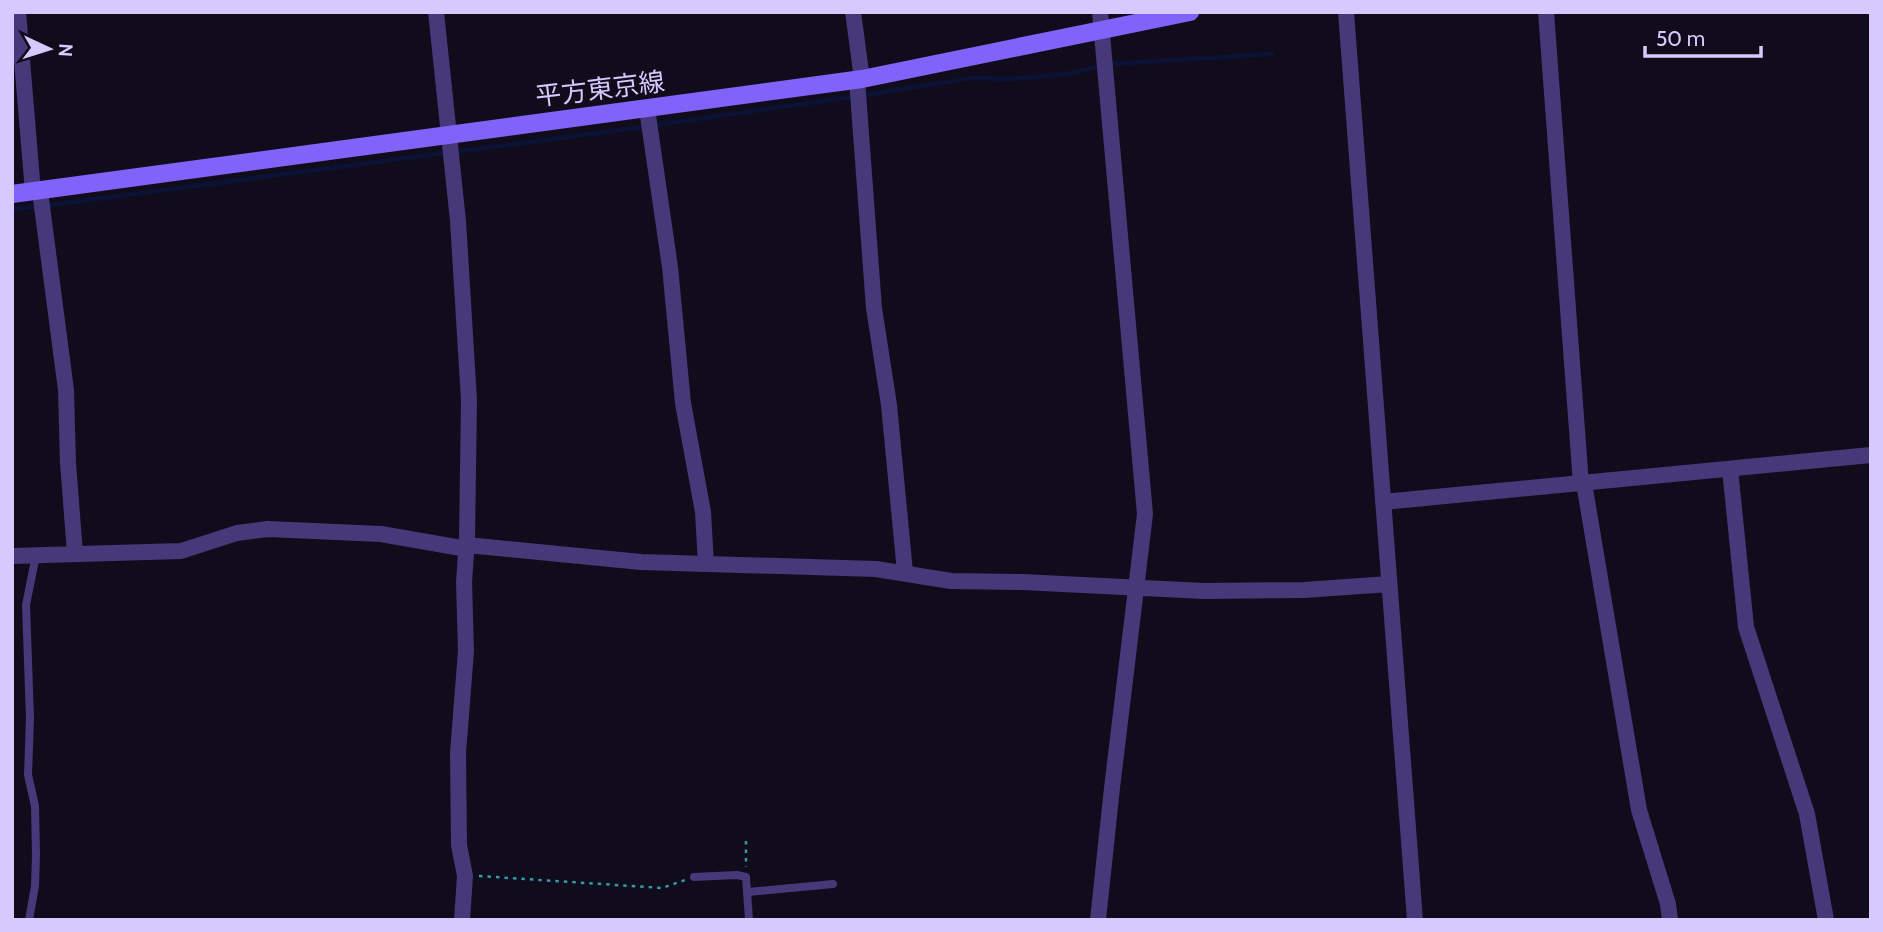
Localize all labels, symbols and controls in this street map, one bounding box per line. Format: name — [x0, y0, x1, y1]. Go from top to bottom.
north arrow — [14, 14, 84, 84]
scale bar — [1645, 14, 1760, 58]
text: 50 m — [1656, 26, 1705, 51]
text: N — [54, 43, 77, 58]
street label: 平方東京線 — [534, 65, 666, 113]

